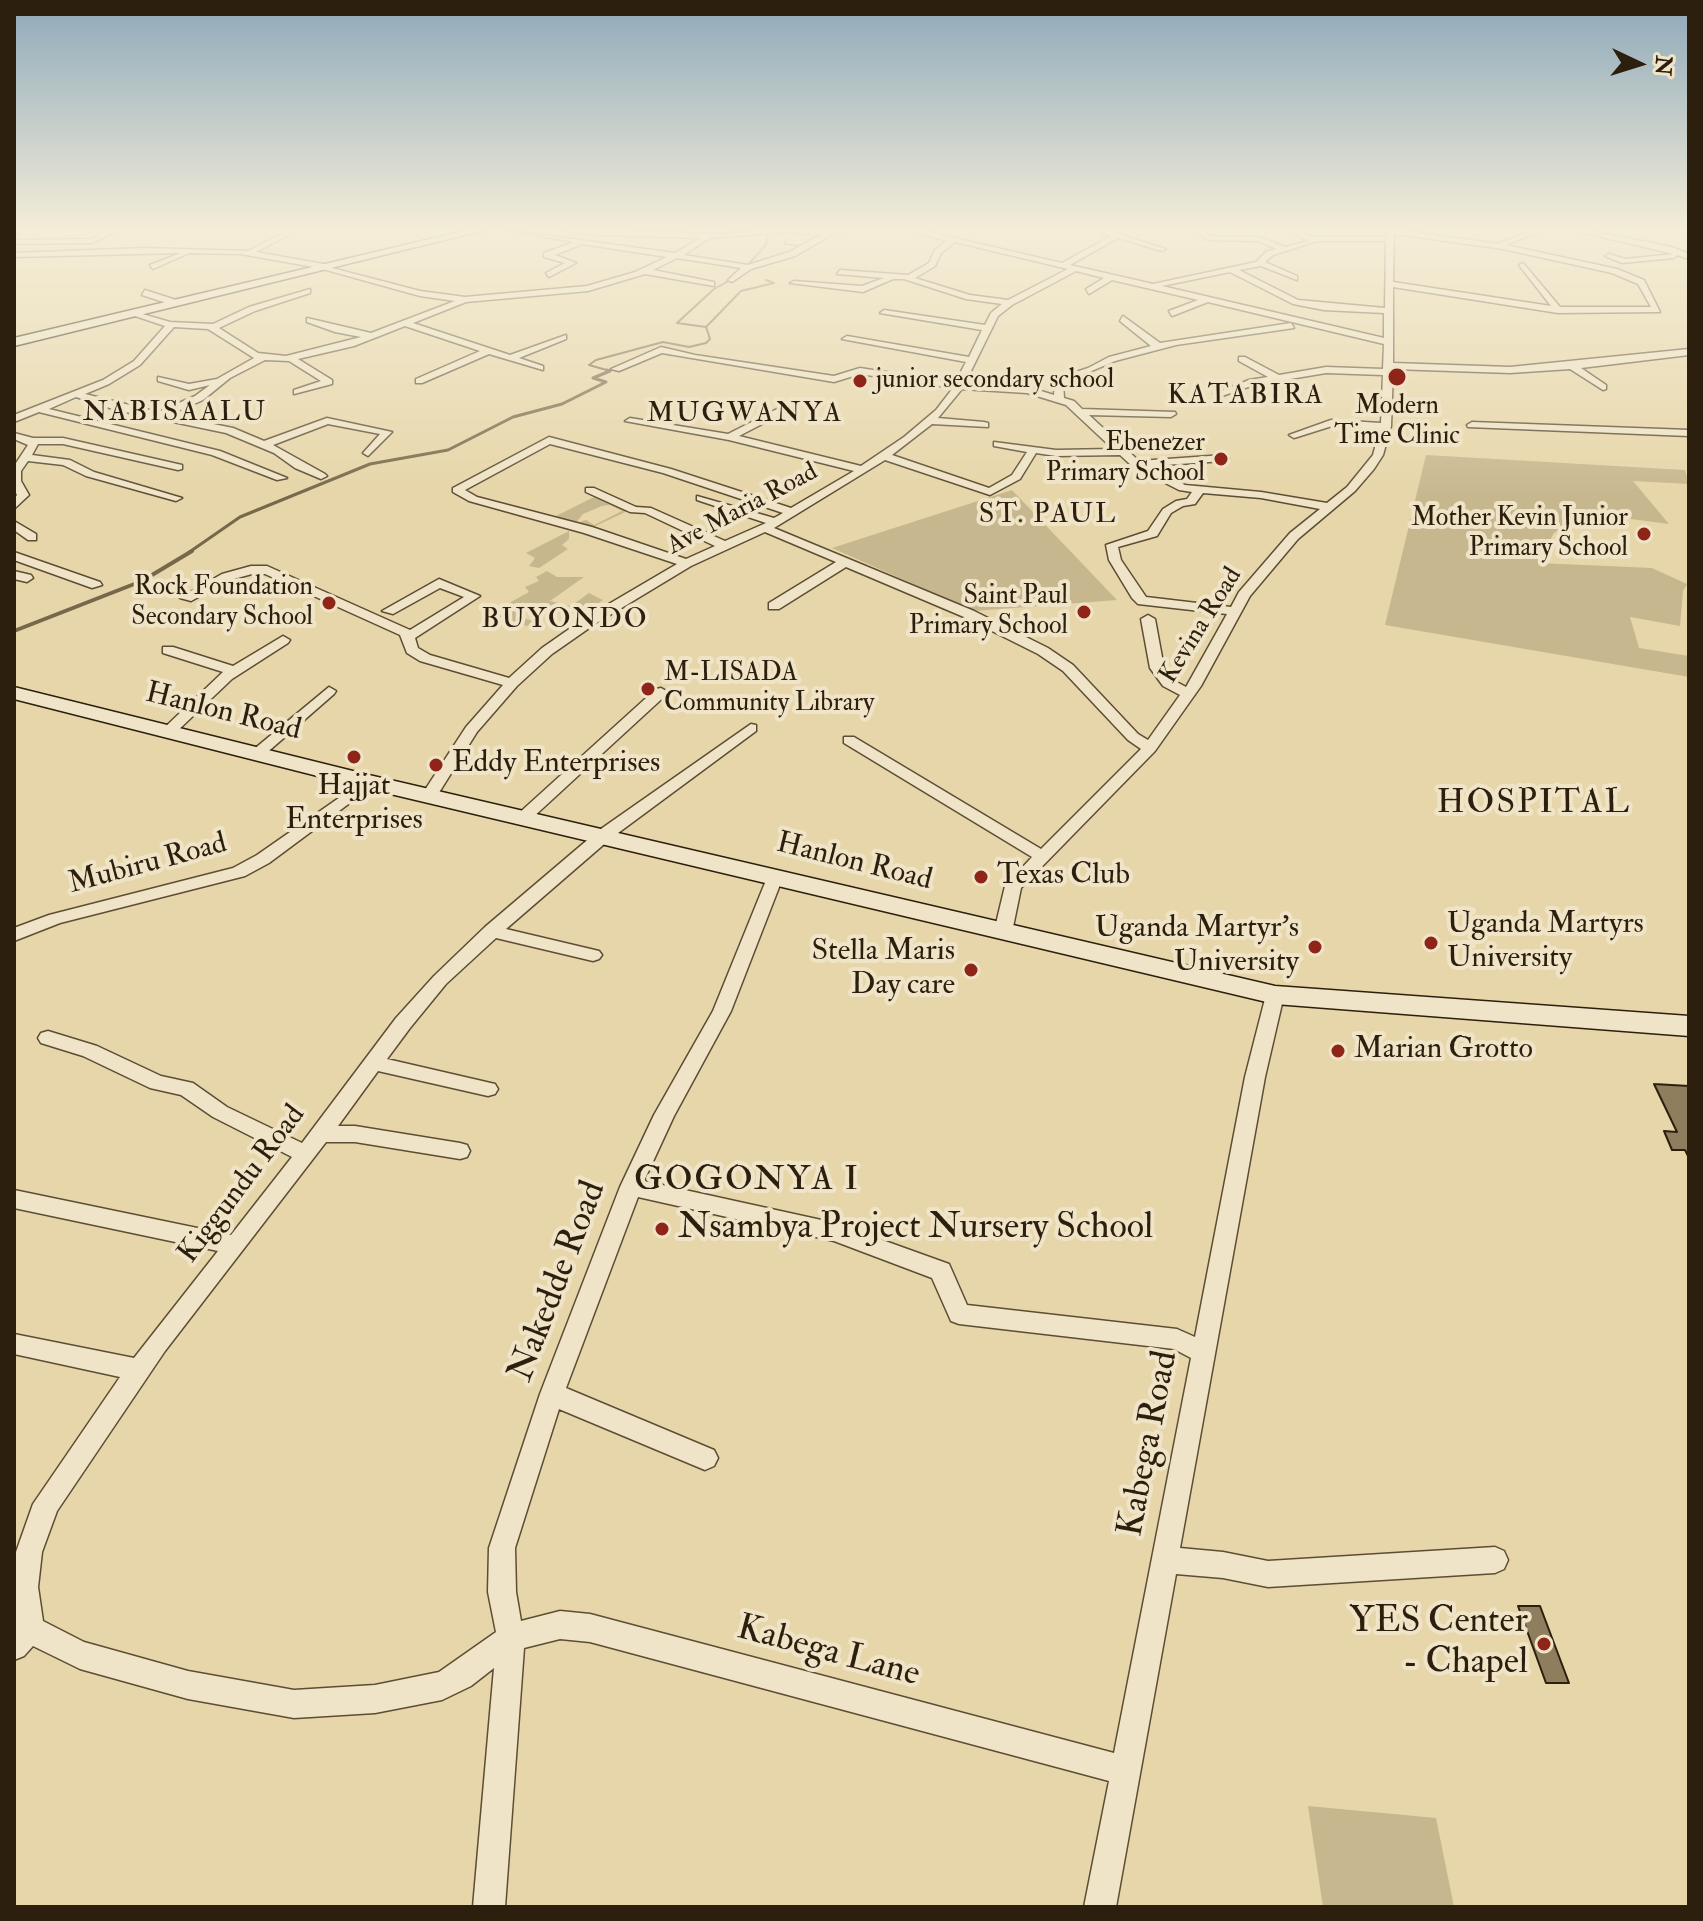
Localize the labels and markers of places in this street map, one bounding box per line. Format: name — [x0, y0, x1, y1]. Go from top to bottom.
place label: junior secondary school — [876, 365, 1114, 397]
marker: Modern Time Clinic — [1386, 366, 1408, 388]
marker: junior secondary school — [851, 372, 869, 390]
place label: Modern Time Clinic — [1334, 391, 1460, 452]
place label: Ebenezer Primary School — [1046, 428, 1205, 490]
marker: Ebenezer Primary School — [1212, 450, 1230, 468]
place label: Mother Kevin Junior Primary School — [1411, 503, 1628, 564]
marker: Mother Kevin Junior Primary School — [1635, 525, 1653, 543]
place label: Rock Foundation Secondary School — [131, 572, 313, 634]
place label: Saint Paul Primary School — [909, 581, 1068, 642]
marker: Rock Foundation Secondary School — [320, 594, 338, 612]
marker: Saint Paul Primary School — [1075, 603, 1093, 621]
place label: M-LISADA Community Library — [664, 658, 874, 720]
marker: M-LISADA Community Library — [639, 680, 657, 698]
place label: Eddy Enterprises — [452, 747, 660, 783]
marker: Hajjat Enterprises — [345, 748, 363, 766]
marker: Eddy Enterprises — [427, 756, 445, 774]
place label: Hajjat Enterprises — [285, 770, 423, 840]
place label: Texas Club — [997, 859, 1130, 895]
marker: Texas Club — [972, 868, 990, 886]
place label: Uganda Martyrs University — [1447, 908, 1644, 978]
place label: Uganda Martyr's University — [1095, 912, 1299, 982]
marker: Uganda Martyrs University — [1422, 934, 1440, 952]
place label: Stella Maris Day care — [811, 935, 955, 1006]
marker: Uganda Martyr's University — [1306, 938, 1324, 956]
marker: Stella Maris Day care — [962, 961, 980, 979]
place label: Marian Grotto — [1354, 1033, 1533, 1069]
marker: Marian Grotto — [1329, 1042, 1347, 1060]
place label: Nsambya Project Nursery School — [678, 1207, 1153, 1251]
marker: Nsambya Project Nursery School — [653, 1220, 671, 1238]
place label: YES Center - Chapel — [1349, 1601, 1528, 1686]
marker: YES Center - Chapel — [1535, 1635, 1553, 1653]

